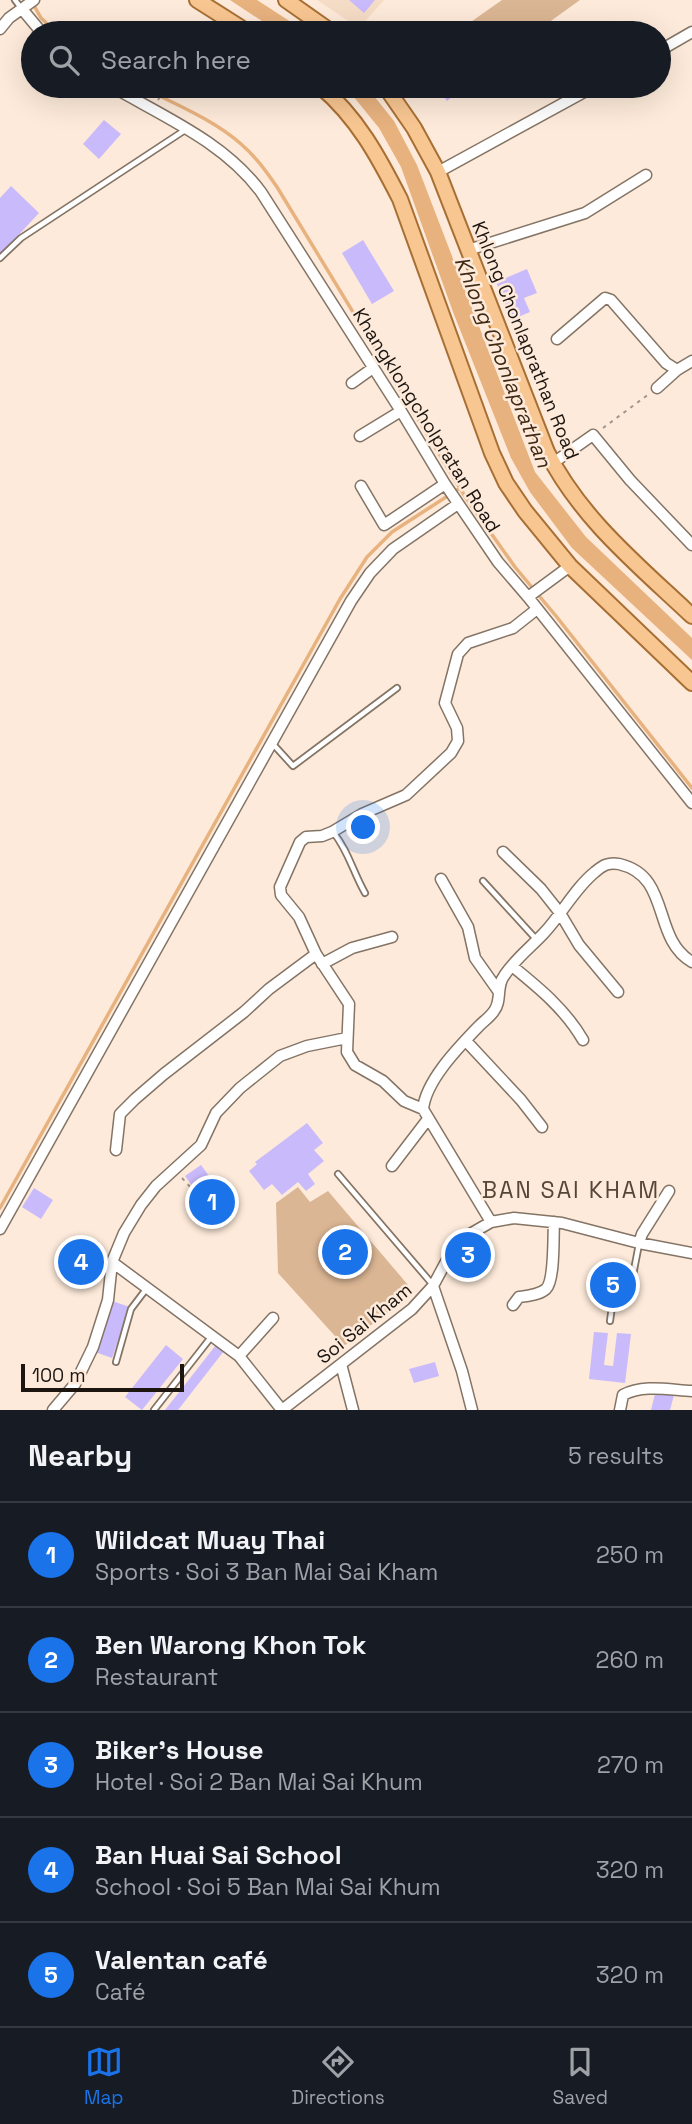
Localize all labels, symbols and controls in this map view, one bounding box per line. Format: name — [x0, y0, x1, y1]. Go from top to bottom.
search box — [21, 21, 671, 98]
icon: search — [45, 41, 83, 79]
text: Search here — [101, 43, 251, 77]
street label: Khlong Chonlaprathan Road — [468, 217, 584, 463]
water label: Khlong Chonlaprathan — [449, 253, 557, 471]
street label: Khangklongcholpratan Road — [347, 303, 506, 537]
your location — [346, 810, 380, 844]
district label: BAN SAI KHAM — [482, 1175, 660, 1205]
pin: 1 — [189, 1176, 235, 1228]
pin: 2 — [322, 1226, 368, 1278]
pin: 3 — [445, 1229, 491, 1281]
pin: 4 — [58, 1236, 104, 1288]
pin: 5 — [590, 1259, 636, 1311]
street label: Soi Sai Kham — [312, 1277, 417, 1369]
scale bar — [21, 1361, 184, 1393]
text: 100 m — [32, 1363, 86, 1388]
text: Nearby — [28, 1436, 132, 1475]
text: 5 results — [568, 1441, 664, 1471]
text: Wildcat Muay Thai — [95, 1523, 325, 1557]
text: 1 — [46, 1540, 56, 1570]
text: 250 m — [596, 1540, 664, 1570]
text: Sports · Soi 3 Ban Mai Sai Kham — [95, 1557, 438, 1587]
text: Ben Warong Khon Tok — [95, 1628, 366, 1662]
text: 2 — [44, 1645, 58, 1675]
text: 260 m — [596, 1645, 664, 1675]
text: Restaurant — [95, 1662, 218, 1692]
text: Biker's House — [95, 1733, 264, 1767]
text: 3 — [44, 1750, 58, 1780]
text: 270 m — [597, 1750, 664, 1780]
text: Hotel · Soi 2 Ban Mai Sai Khum — [95, 1767, 423, 1797]
text: Ban Huai Sai School — [95, 1838, 342, 1872]
text: 4 — [44, 1855, 58, 1885]
text: 320 m — [596, 1855, 664, 1885]
text: School · Soi 5 Ban Mai Sai Khum — [95, 1872, 440, 1902]
text: Valentan café — [95, 1943, 268, 1977]
text: 5 — [44, 1960, 58, 1990]
text: 320 m — [596, 1960, 664, 1990]
text: Café — [95, 1977, 146, 2007]
tab: Map — [84, 2043, 124, 2110]
tab: Directions — [292, 2043, 385, 2110]
tab: Saved — [553, 2043, 608, 2110]

